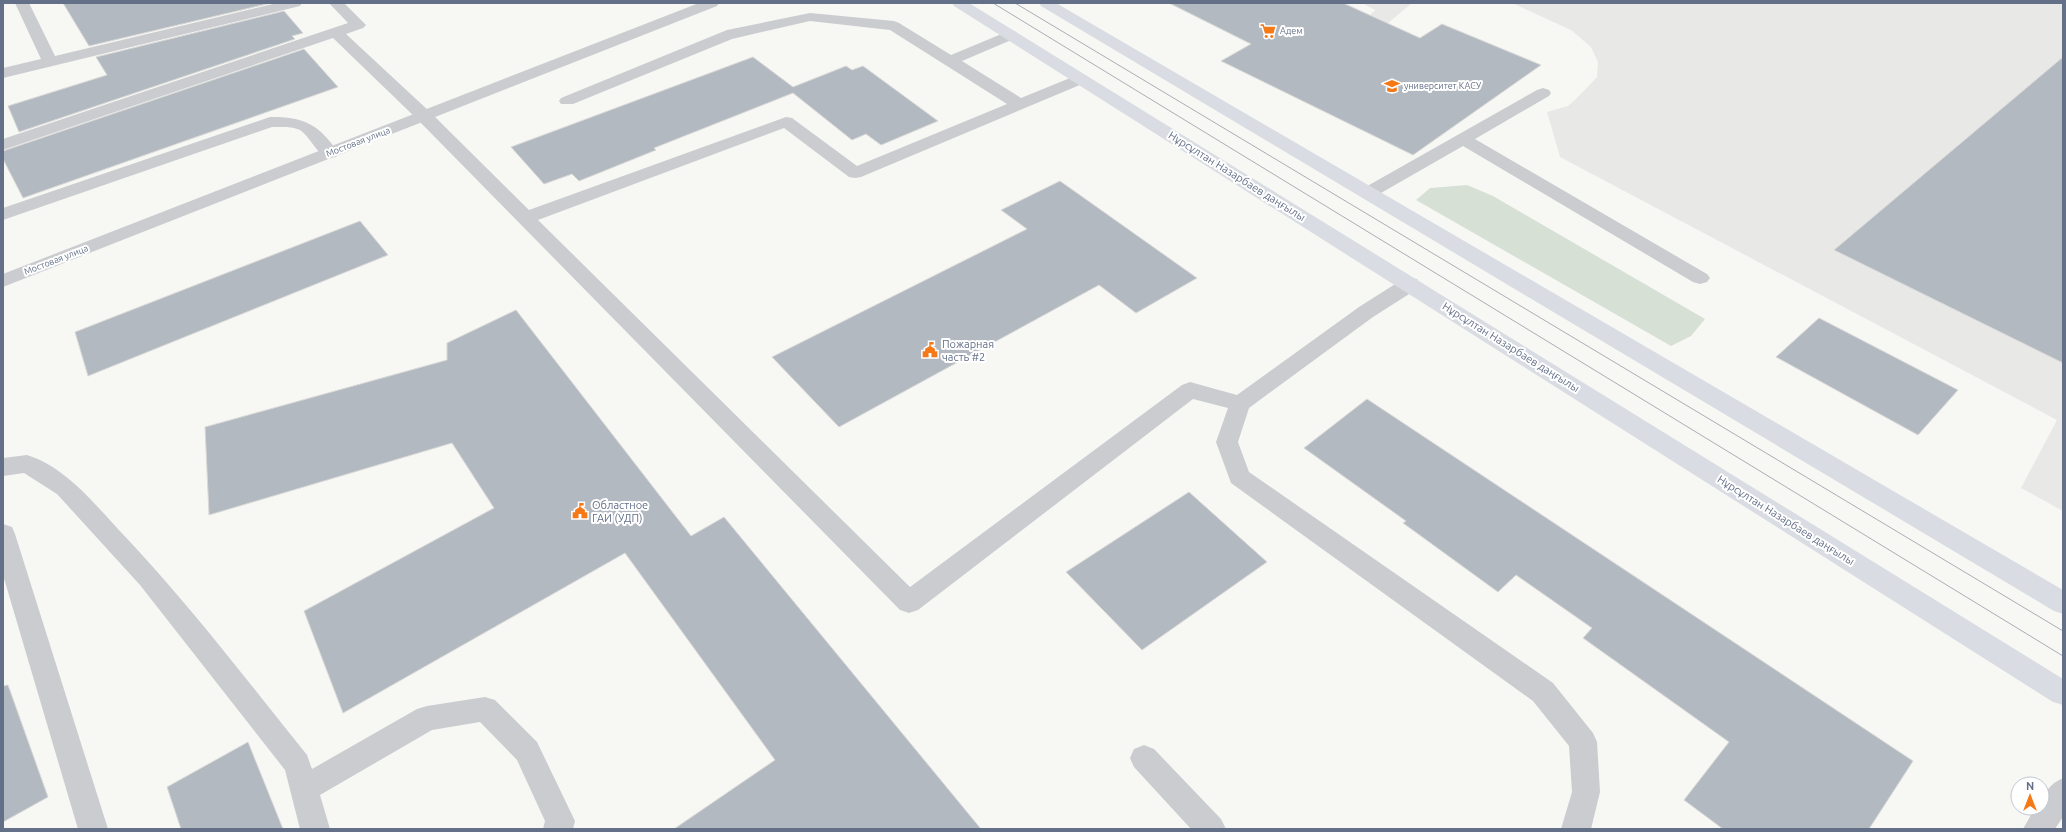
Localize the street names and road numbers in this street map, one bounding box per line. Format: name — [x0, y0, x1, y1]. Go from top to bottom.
street label: Мостовая улица — [325, 125, 391, 159]
street label: Нұрсұлтан Назарбаев даңғылы — [1166, 129, 1308, 223]
street label: Мостовая улица — [23, 243, 89, 277]
street label: Нұрсұлтан Назарбаев даңғылы — [1440, 300, 1582, 394]
street label: Нұрсұлтан Назарбаев даңғылы — [1715, 473, 1857, 567]

